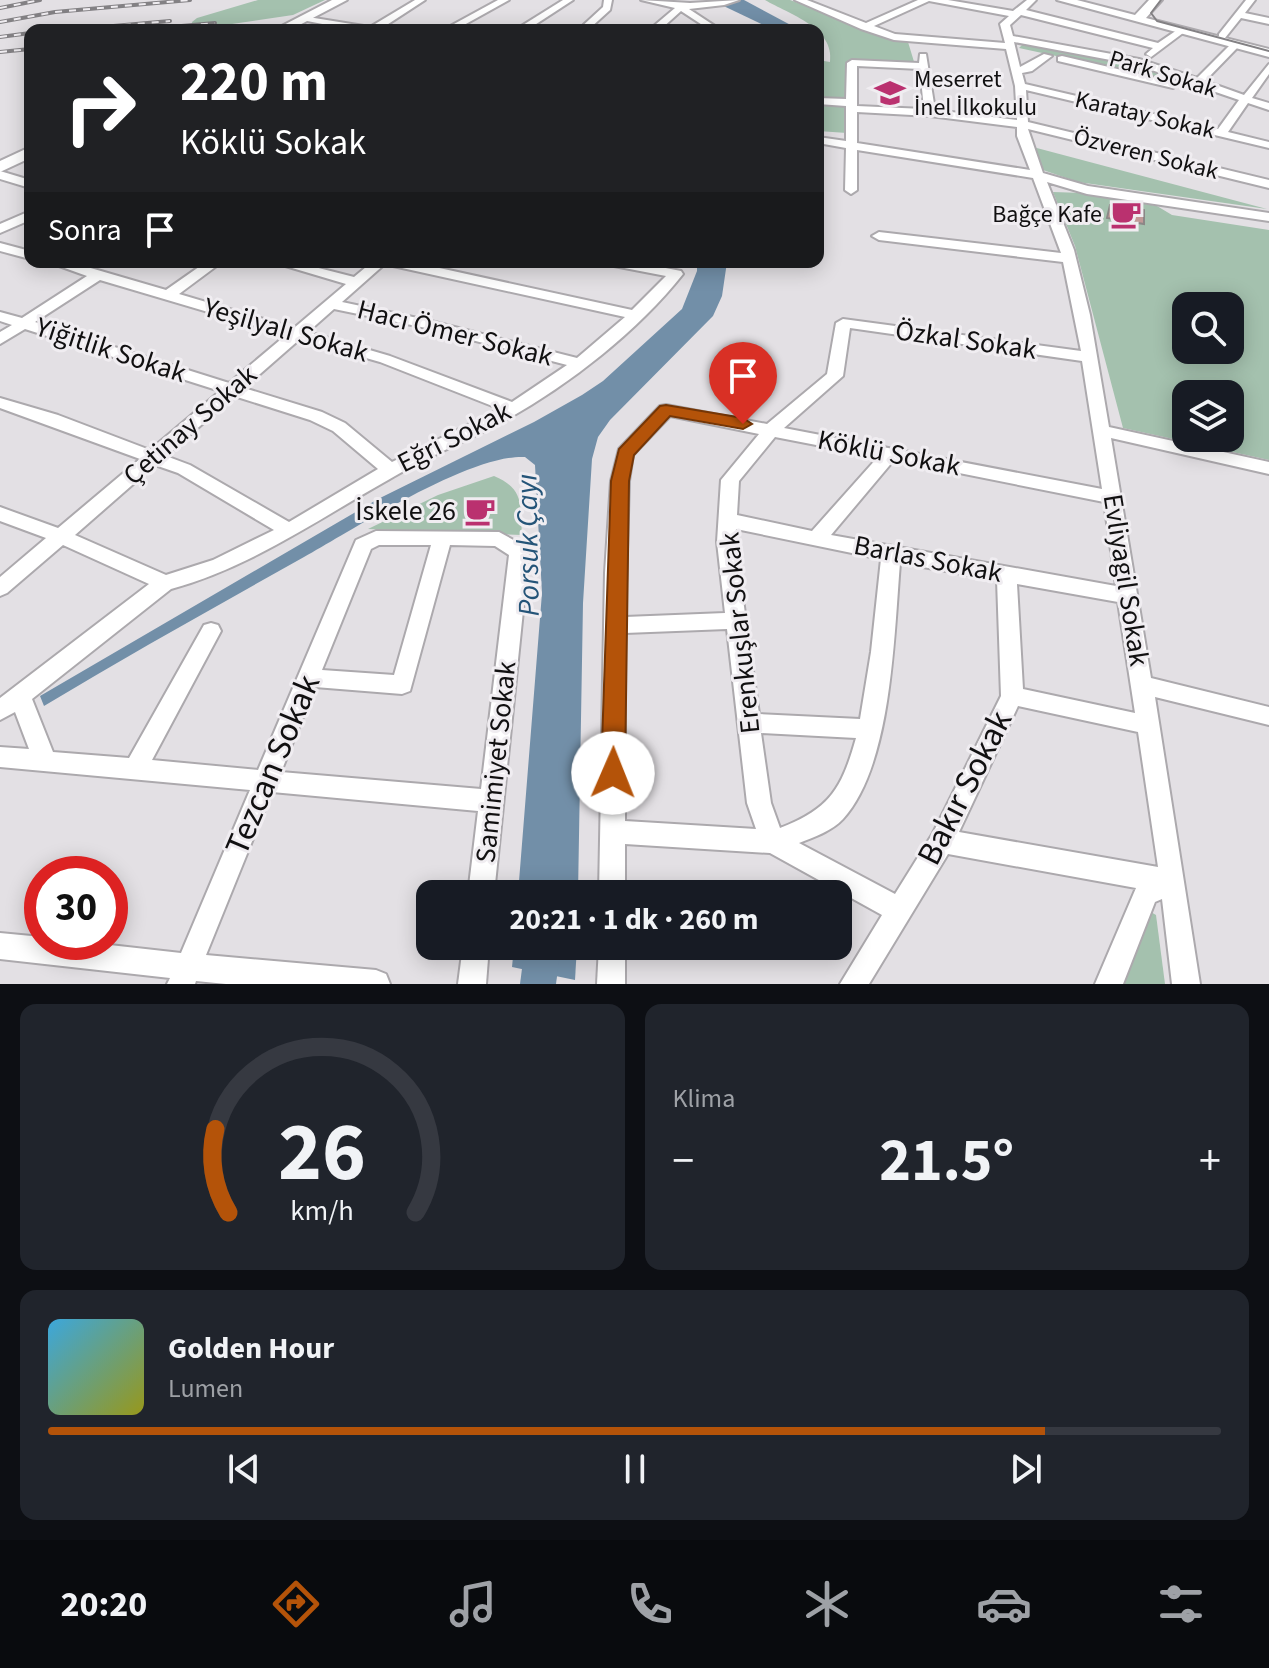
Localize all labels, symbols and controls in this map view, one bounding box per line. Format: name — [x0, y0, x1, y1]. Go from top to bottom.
street label: Park Sokak — [1105, 41, 1221, 107]
text: 220 m — [180, 43, 328, 122]
icon: right — [48, 56, 152, 160]
place label: Meserret İnel İlkokulu — [914, 62, 1037, 125]
school or university icon: Meserret İnel İlkokulu — [873, 76, 907, 110]
street label: Karatay Sokak — [1072, 82, 1219, 148]
text: Köklü Sokak — [180, 117, 366, 168]
street label: Özveren Sokak — [1070, 119, 1222, 189]
place label: Bağçe Kafe — [992, 197, 1102, 232]
cafe icon: Bağçe Kafe — [1109, 197, 1143, 231]
icon: arrive — [138, 208, 182, 252]
text: Sonra — [48, 209, 122, 252]
street label: Yeşilyalı Sokak — [198, 287, 373, 373]
street label: Hacı Ömer Sokak — [353, 289, 557, 377]
map controls — [1172, 292, 1244, 452]
button: search — [1172, 292, 1244, 364]
street label: Yiğitlik Sokak — [30, 307, 191, 393]
street label: Özkal Sokak — [893, 310, 1039, 370]
pin — [709, 342, 777, 424]
icon: arrive — [721, 354, 765, 398]
street label: Çetinay Sokak — [114, 355, 266, 494]
button: layers — [1172, 380, 1244, 452]
street label: Eğri Sokak — [390, 391, 518, 483]
street label: Köklü Sokak — [814, 420, 964, 486]
water label: Porsuk Çayı — [505, 473, 551, 617]
place label: İskele 26 — [355, 491, 456, 531]
street label: Evliyagil Sokak — [1093, 491, 1159, 669]
cafe icon: İskele 26 — [463, 494, 497, 528]
street label: Barlas Sokak — [850, 525, 1006, 593]
street label: Erenkuşlar Sokak — [710, 530, 770, 736]
street label: Samimiyet Sokak — [466, 659, 526, 865]
street label: Tezcan Sokak — [213, 667, 333, 863]
street label: Bakır Sokak — [905, 702, 1025, 874]
position arrow — [571, 731, 655, 815]
speed limit sign: 30 — [24, 856, 128, 960]
text: 20:21 · 1 dk · 260 m — [509, 898, 759, 941]
text: Klima — [673, 1080, 735, 1117]
text: 26 — [278, 1094, 366, 1212]
text: 21.5° — [879, 1119, 1014, 1204]
text: − — [673, 1130, 694, 1193]
text: + — [1199, 1130, 1221, 1193]
text: km/h — [291, 1191, 354, 1231]
text: Golden Hour — [168, 1327, 334, 1370]
text: Lumen — [168, 1370, 243, 1407]
icon: previous — [222, 1447, 266, 1491]
icon: pause — [613, 1447, 657, 1491]
icon: next — [1004, 1447, 1048, 1491]
icon: directions — [268, 1576, 324, 1632]
icon: music — [445, 1576, 501, 1632]
icon: phone — [622, 1576, 678, 1632]
icon: climate — [799, 1576, 855, 1632]
icon: car — [976, 1576, 1032, 1632]
icon: filters — [1153, 1576, 1209, 1632]
text: 20:20 — [60, 1579, 147, 1630]

